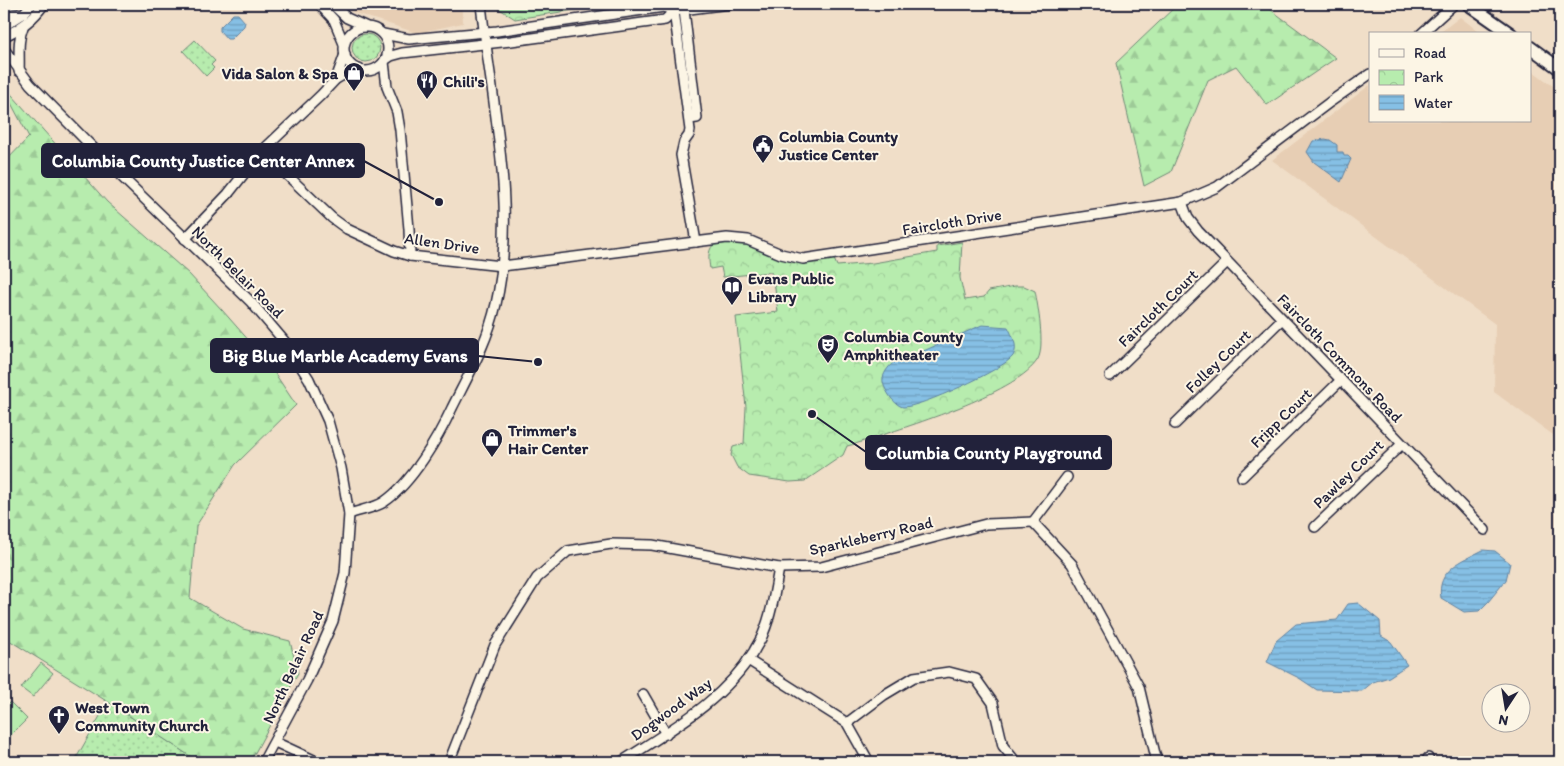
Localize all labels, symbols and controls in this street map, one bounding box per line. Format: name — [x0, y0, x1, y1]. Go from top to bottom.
legend — [1369, 32, 1532, 122]
text: Road — [1414, 44, 1447, 62]
shop icon: Vida Salon & Spa — [342, 61, 366, 92]
place label: Vida Salon & Spa — [222, 64, 339, 84]
text: Park — [1414, 68, 1444, 86]
restaurant icon: Chili's — [415, 69, 439, 100]
place label: Chili's — [443, 72, 485, 91]
text: Water — [1414, 94, 1453, 112]
place label: Columbia County Justice Center — [778, 127, 898, 164]
public building icon: Columbia County Justice Center — [751, 133, 775, 164]
callout: Columbia County Justice Center Annex — [42, 144, 364, 177]
text: Columbia County Justice Center Annex — [52, 150, 355, 172]
street label: Faircloth Drive — [901, 205, 1003, 239]
street label: North Belair Road — [188, 222, 288, 322]
street label: Allen Drive — [403, 228, 481, 258]
street label: Faircloth Court — [1114, 265, 1202, 351]
place label: Evans Public Library — [748, 269, 834, 307]
library icon: Evans Public Library — [720, 275, 744, 306]
street label: Faircloth Commons Road — [1273, 290, 1407, 427]
street label: Folley Court — [1181, 325, 1255, 397]
place label: Columbia County Amphitheater — [843, 327, 963, 365]
theatre icon: Columbia County Amphitheater — [816, 333, 840, 364]
callout: Big Blue Marble Academy Evans — [211, 339, 478, 372]
text: Big Blue Marble Academy Evans — [222, 345, 468, 367]
street label: Fripp Court — [1246, 384, 1316, 452]
place label: Trimmer's Hair Center — [507, 421, 589, 458]
shop icon: Trimmer's Hair Center — [480, 427, 504, 458]
callout: Columbia County Playground — [866, 436, 1111, 469]
street label: Pawley Court — [1309, 436, 1387, 512]
text: Columbia County Playground — [876, 442, 1102, 464]
street label: Sparkleberry Road — [807, 512, 935, 559]
street label: North Belair Road — [259, 607, 328, 727]
street label: Dogwood Way — [627, 673, 716, 745]
north arrow — [1482, 684, 1532, 734]
place label: West Town Community Church — [75, 698, 209, 736]
church icon: West Town Community Church — [47, 704, 71, 735]
text: N — [1497, 711, 1510, 730]

